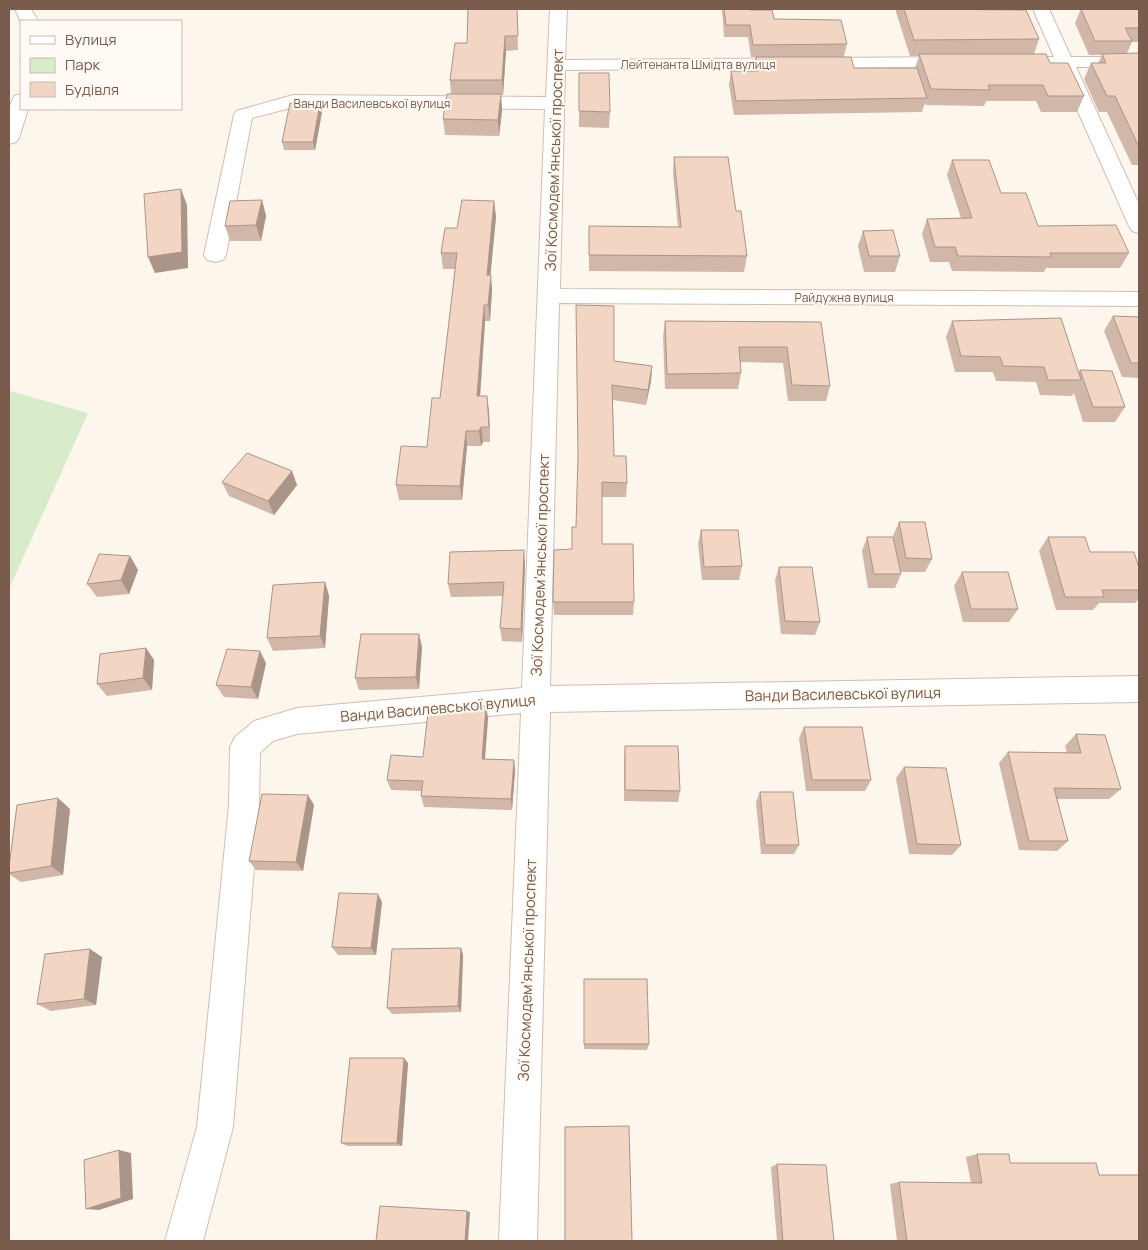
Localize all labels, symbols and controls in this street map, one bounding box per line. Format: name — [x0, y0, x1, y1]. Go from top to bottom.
legend — [20, 20, 182, 110]
text: Вулиця — [65, 29, 117, 50]
street label: Зої Космодем’янської проспект — [540, 48, 568, 272]
text: Парк — [65, 54, 101, 75]
street label: Лейтенанта Шмідта вулиця — [620, 56, 776, 73]
text: Будівля — [65, 79, 119, 100]
street label: Ванди Василевської вулиця — [294, 95, 450, 112]
street label: Райдужна вулиця — [794, 289, 894, 306]
street label: Зої Космодем’янської проспект — [526, 453, 554, 677]
street label: Ванди Василевської вулиця — [745, 682, 941, 706]
street label: Ванди Василевської вулиця — [339, 689, 537, 727]
street label: Зої Космодем’янської проспект — [513, 858, 541, 1082]

